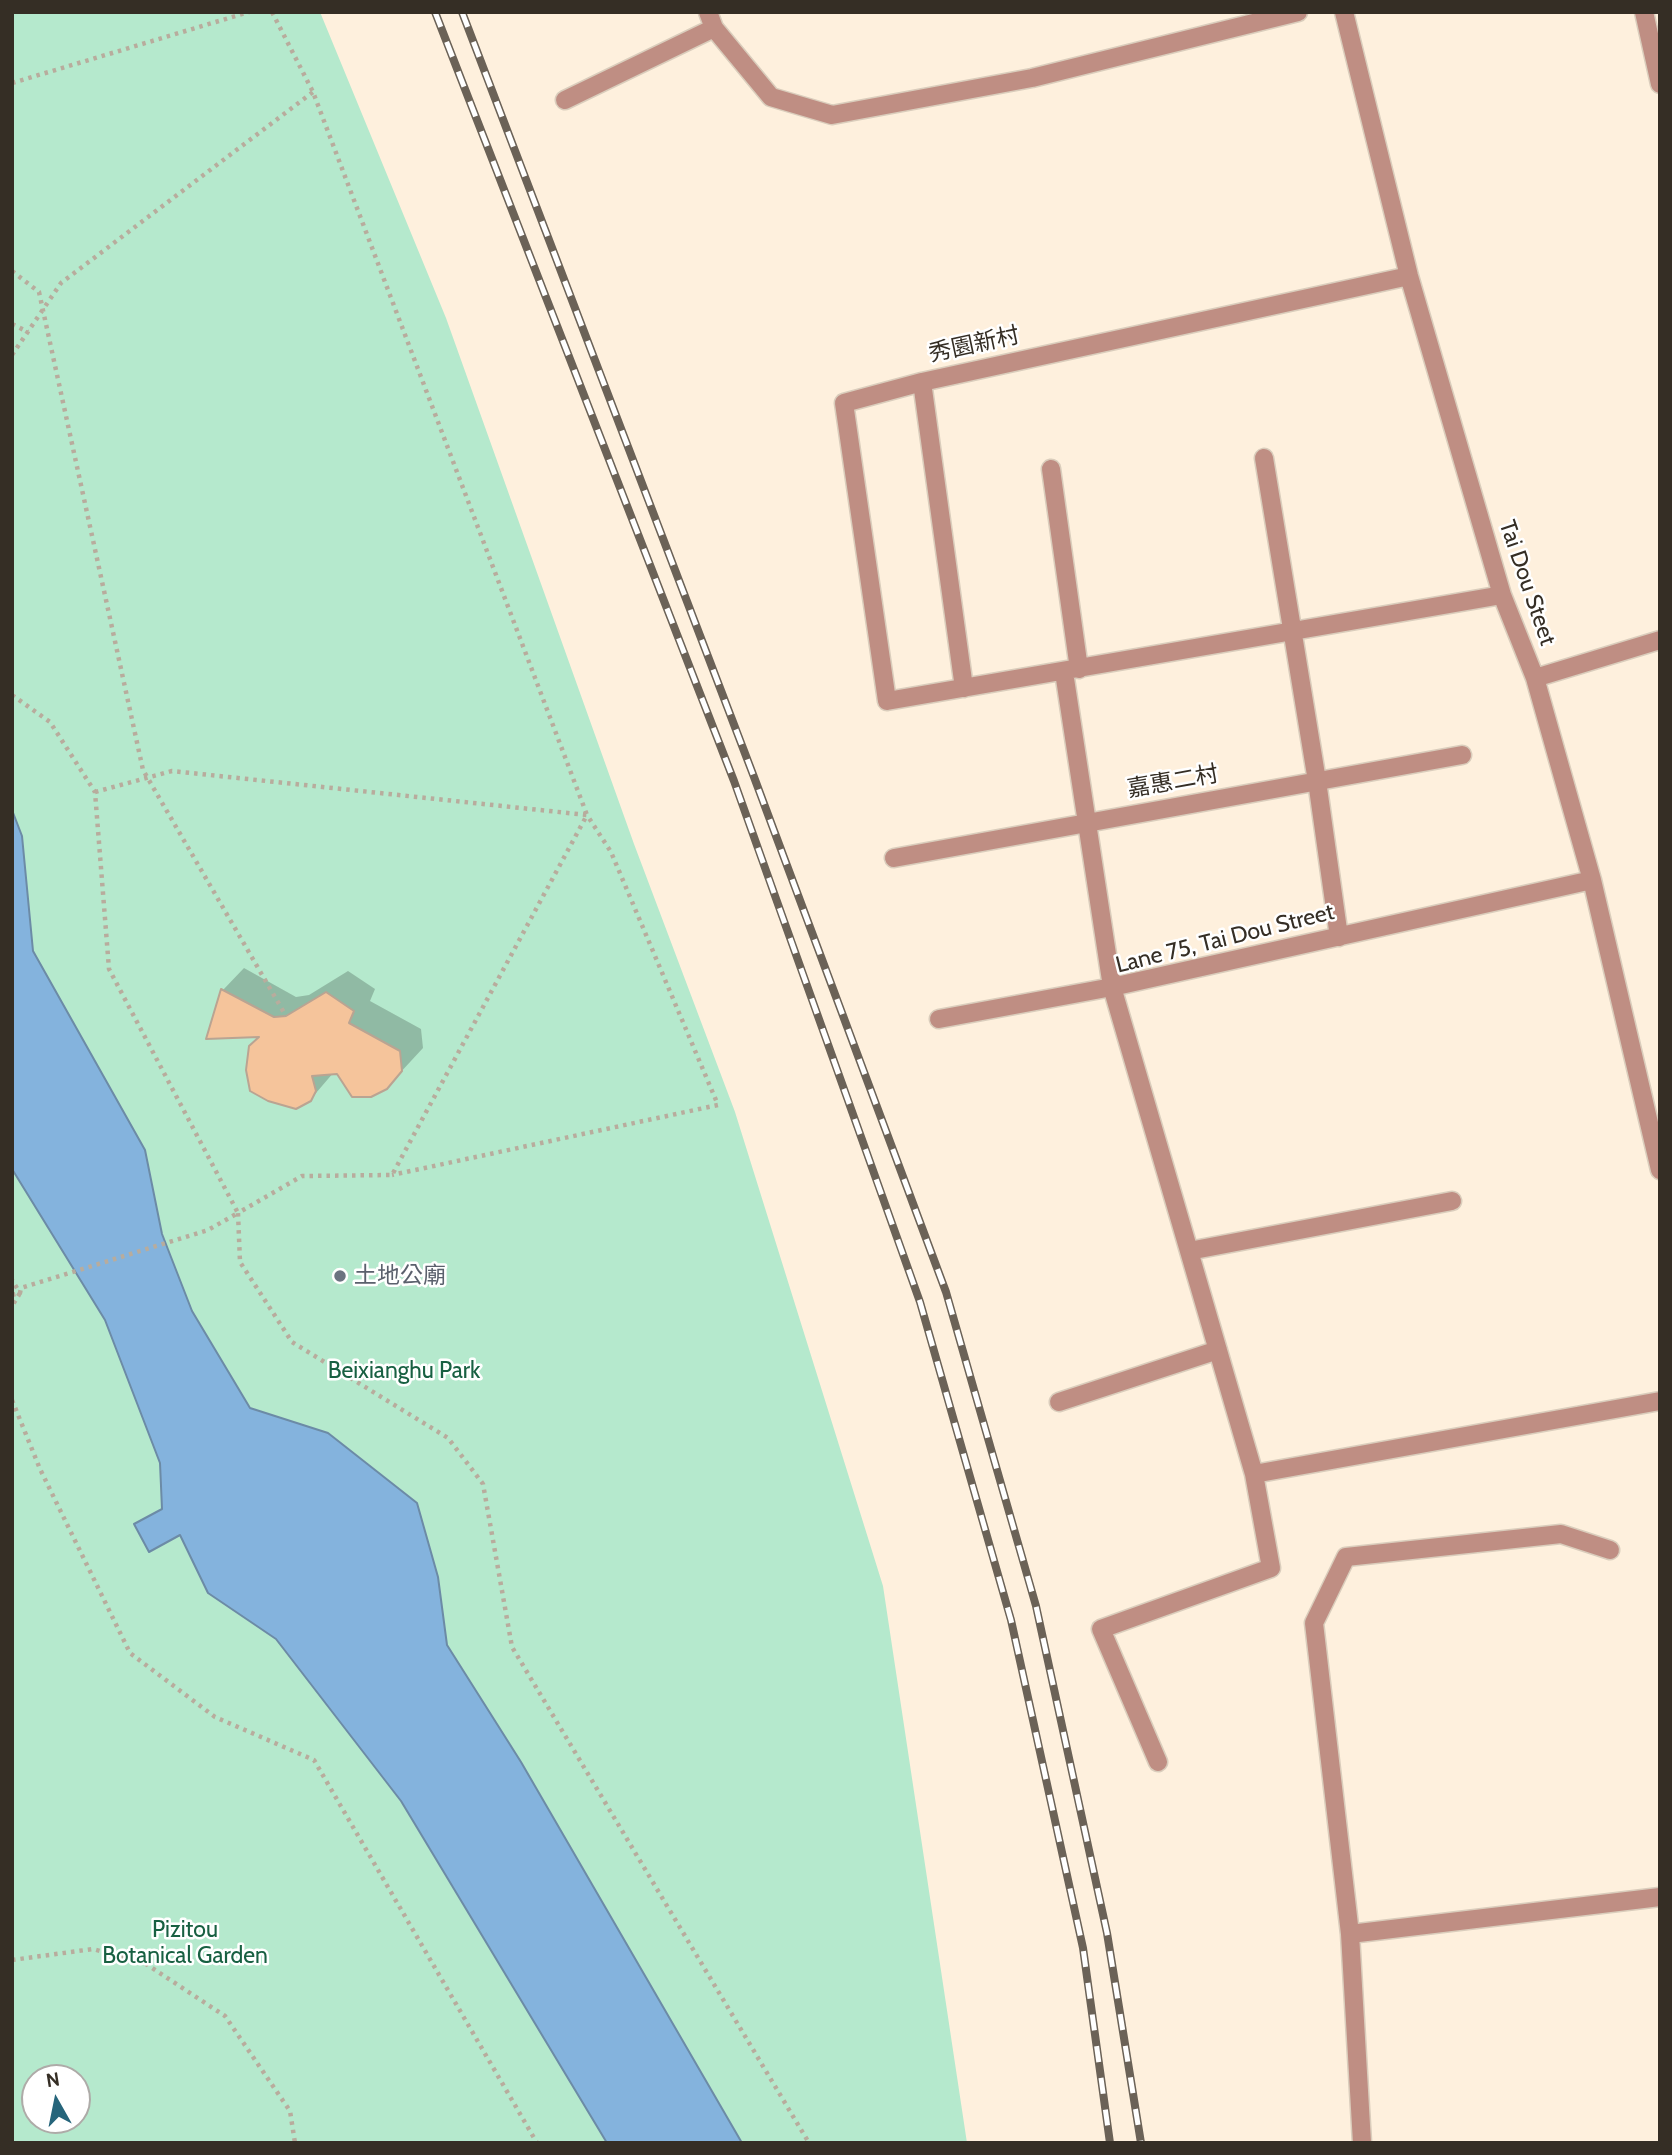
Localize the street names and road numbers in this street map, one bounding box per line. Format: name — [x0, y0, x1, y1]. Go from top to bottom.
street label: 秀園新村 — [926, 322, 1022, 368]
street label: Tai Dou Steet — [1493, 517, 1561, 649]
street label: 嘉惠二村 — [1125, 760, 1221, 804]
street label: Lane 75, Tai Dou Street — [1113, 899, 1337, 979]

